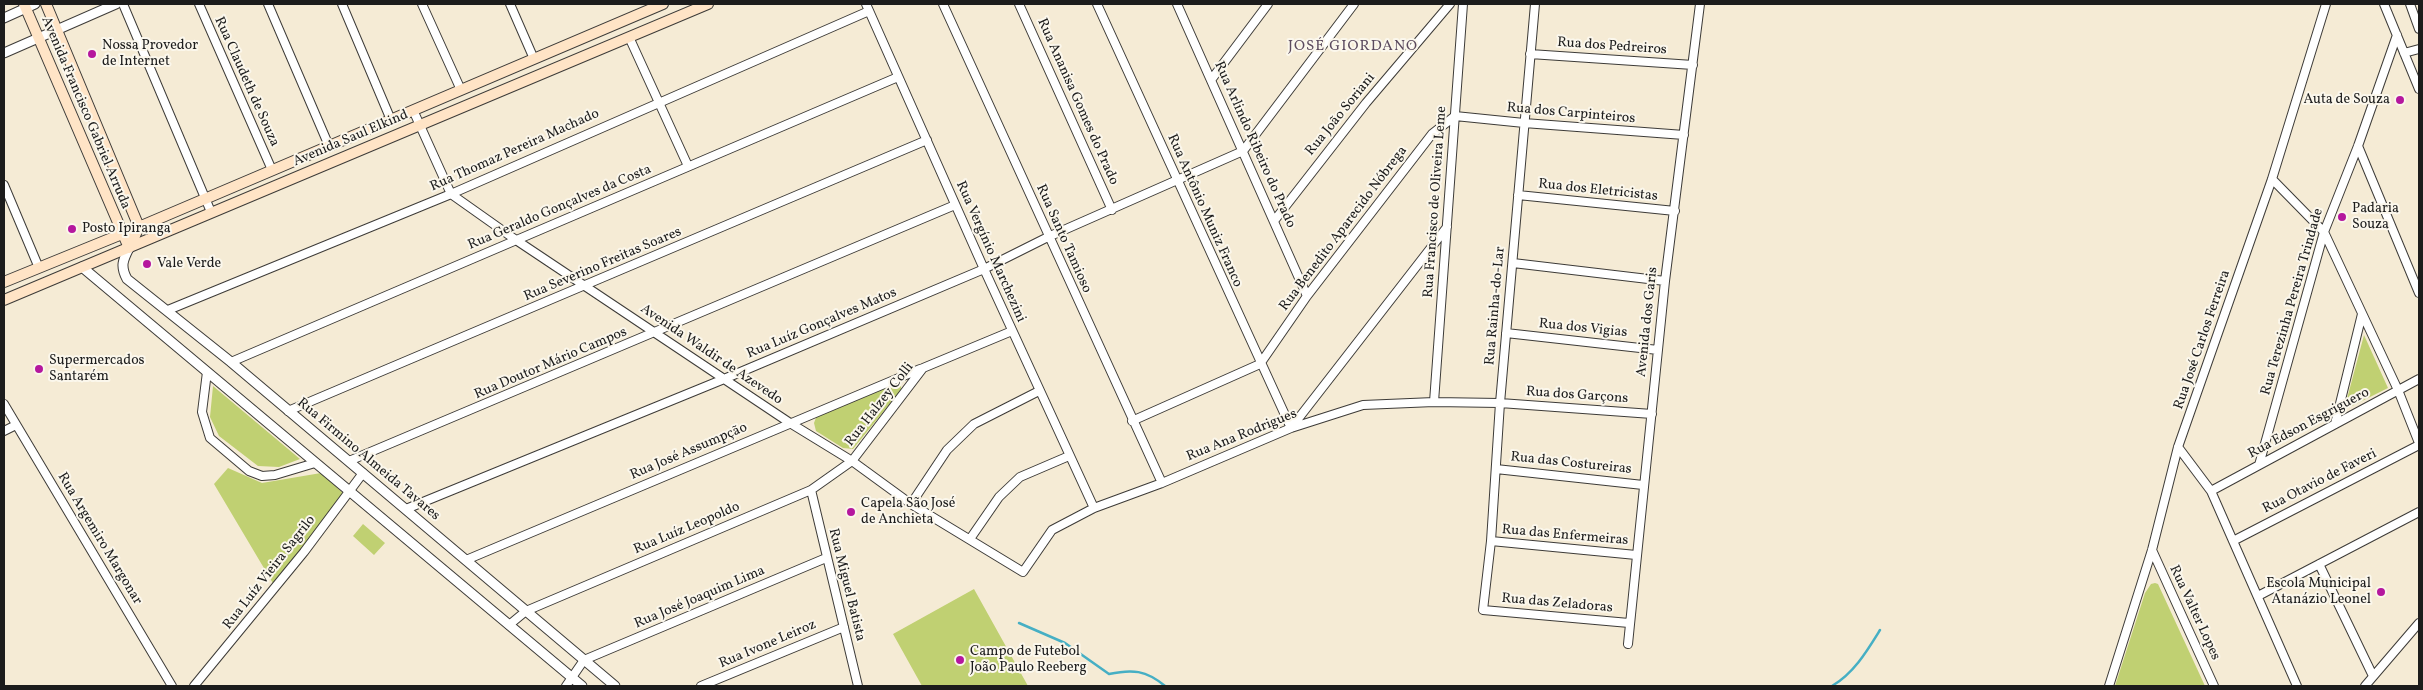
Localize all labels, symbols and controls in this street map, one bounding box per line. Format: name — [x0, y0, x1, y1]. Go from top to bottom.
street label: Avenida Francisco Gabriel Arruda — [37, 14, 133, 212]
street label: Rua Claudeth de Souza — [210, 14, 282, 150]
street label: Rua Ananisa Gomes do Prado — [1033, 16, 1121, 188]
street label: Rua dos Pedreiros — [1557, 35, 1667, 59]
place label: Nossa Provedor de Internet — [102, 38, 198, 70]
district label: JOSÉ GIORDANO — [1286, 38, 1420, 56]
marker: Nossa Provedor de Internet — [86, 48, 98, 60]
street label: Rua Arlindo Ribeiro do Prado — [1210, 59, 1298, 231]
street label: Rua João Soriani — [1303, 70, 1379, 160]
place label: Auta de Souza — [2303, 92, 2390, 108]
marker: Auta de Souza — [2394, 94, 2406, 106]
street label: Rua dos Carpinteiros — [1506, 100, 1636, 128]
street label: Rua Thomaz Pereira Machado — [428, 106, 602, 196]
street label: Rua Francisco de Oliveira Leme — [1421, 106, 1451, 298]
street label: Avenida Saul Elkind — [291, 107, 411, 171]
street label: Rua Antônio Muniz Franco — [1163, 132, 1245, 290]
street label: Rua Benedito Aparecido Nóbrega — [1276, 143, 1412, 315]
street label: Rua Geraldo Gonçalves da Costa — [466, 162, 654, 254]
street label: Rua dos Eletricistas — [1537, 176, 1659, 206]
street label: Rua Vergínio Marchezini — [951, 179, 1029, 325]
street label: Rua Santo Tamioso — [1032, 182, 1094, 296]
place label: Padaria Souza — [2352, 201, 2399, 233]
street label: Rua Terezinha Pereira Trindade — [2258, 207, 2328, 397]
marker: Padaria Souza — [2336, 211, 2348, 223]
place label: Posto Ipiranga — [82, 221, 171, 237]
marker: Posto Ipiranga — [66, 223, 78, 235]
street label: Rua Severino Freitas Soares — [522, 224, 684, 306]
street label: Rua Rainha-do-Lar — [1482, 246, 1510, 366]
place label: Vale Verde — [157, 256, 221, 272]
marker: Vale Verde — [141, 258, 153, 270]
street label: Avenida dos Garis — [1634, 266, 1662, 378]
street label: Rua José Carlos Ferreira — [2171, 268, 2235, 412]
street label: Rua Luíz Gonçalves Matos — [745, 285, 899, 363]
street label: Avenida Waldir de Azevedo — [637, 301, 785, 409]
street label: Rua dos Vigias — [1538, 316, 1628, 342]
street label: Rua Doutor Mário Campos — [472, 324, 630, 404]
place label: Supermercados Santarém — [49, 353, 145, 386]
street label: Rua Halzey Colli — [842, 360, 918, 450]
marker: Supermercados Santarém — [33, 363, 45, 375]
street label: Rua dos Garçons — [1525, 384, 1629, 408]
street label: Rua Edson Esgriguero — [2246, 385, 2372, 463]
street label: Rua Firmino Almeida Tavares — [293, 395, 443, 525]
street label: Rua Ana Rodrigues — [1184, 406, 1300, 466]
street label: Rua José Assumpção — [628, 420, 750, 484]
street label: Rua Otavio de Faveri — [2260, 446, 2380, 518]
street label: Rua das Costureiras — [1510, 449, 1632, 479]
street label: Rua Argemiro Margonar — [53, 470, 145, 608]
place label: Capela São José de Anchieta — [861, 496, 955, 528]
street label: Rua Luíz Leopoldo — [631, 499, 743, 559]
marker: Capela São José de Anchieta — [845, 506, 857, 518]
street label: Rua Luíz Vieira Sagrilo — [220, 513, 320, 633]
street label: Rua das Enfermeiras — [1501, 522, 1629, 550]
street label: Rua Miguel Batista — [824, 527, 868, 643]
street label: Rua José Joaquim Lima — [632, 563, 768, 633]
street label: Rua Valter Lopes — [2165, 563, 2223, 663]
place label: Escola Municipal Atanázio Leonel — [2266, 576, 2371, 608]
marker: Escola Municipal Atanázio Leonel — [2375, 586, 2387, 598]
street label: Rua das Zeladoras — [1501, 591, 1613, 617]
street label: Rua Ivone Leiroz — [717, 617, 819, 673]
place label: Campo de Futebol João Paulo Reeberg — [970, 644, 1087, 676]
marker: Campo de Futebol João Paulo Reeberg — [954, 654, 966, 666]

